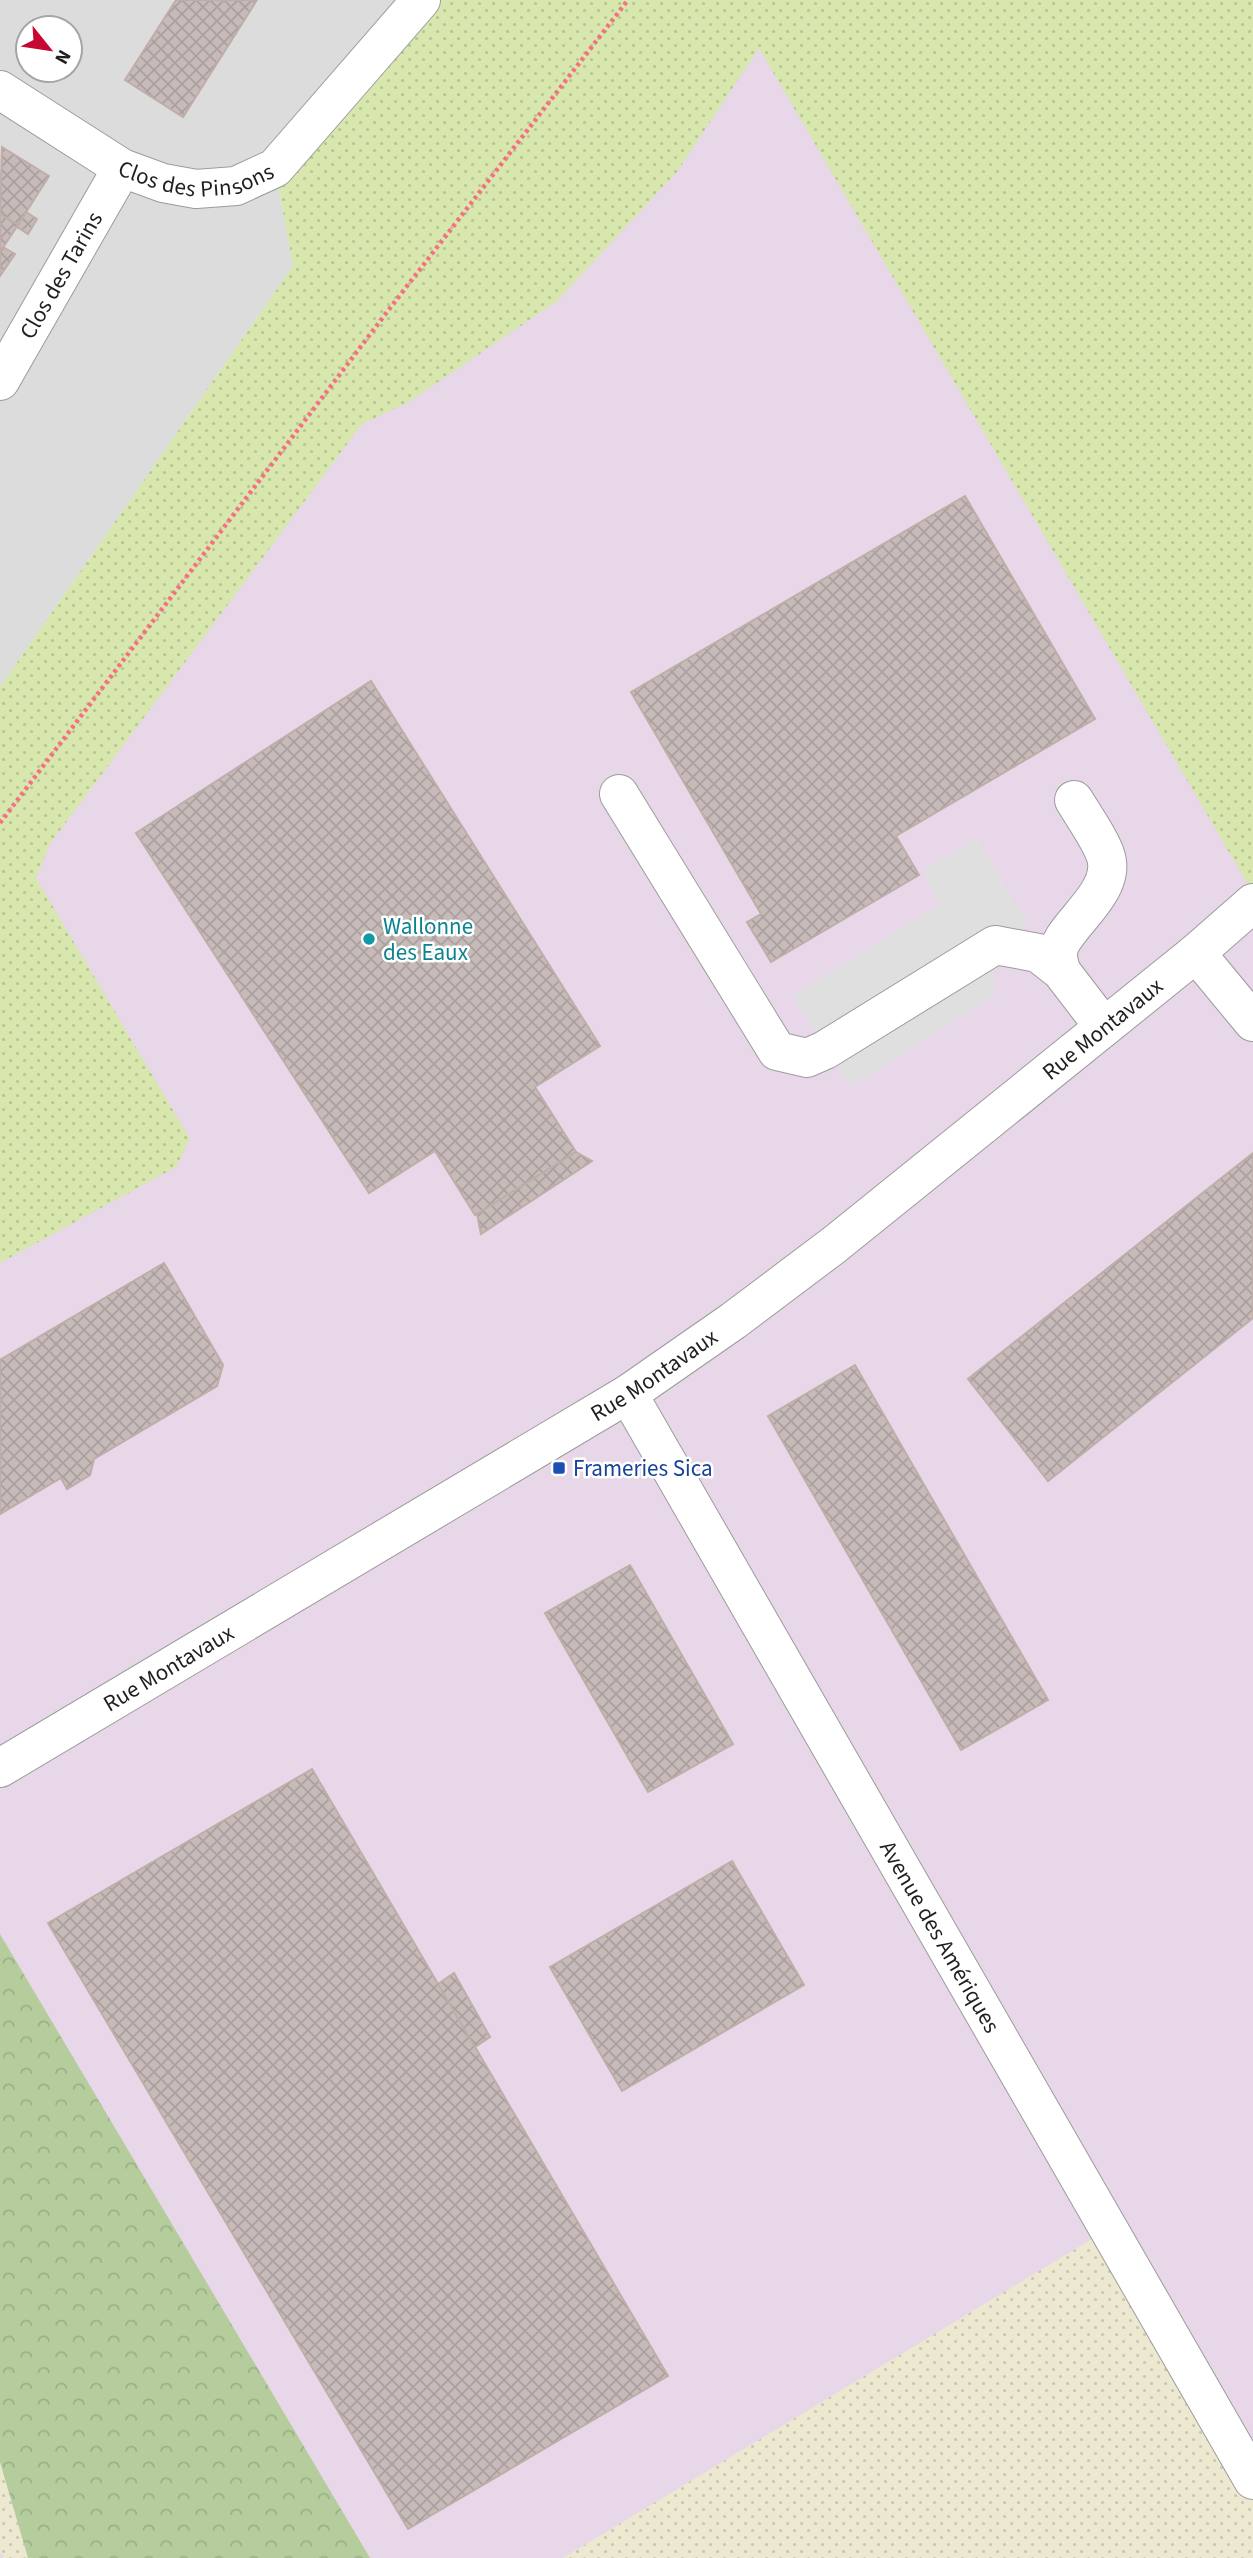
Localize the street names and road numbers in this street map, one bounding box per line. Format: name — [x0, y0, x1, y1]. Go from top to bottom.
street label: Clos des Pinsons — [115, 146, 275, 176]
street label: Clos des Tarins — [11, 205, 111, 345]
street label: Rue Montavaux — [1035, 970, 1170, 1088]
street label: Rue Montavaux — [584, 1321, 724, 1430]
street label: Rue Montavaux — [97, 1616, 240, 1720]
street label: Avenue des Amériques — [871, 1835, 1008, 2039]

